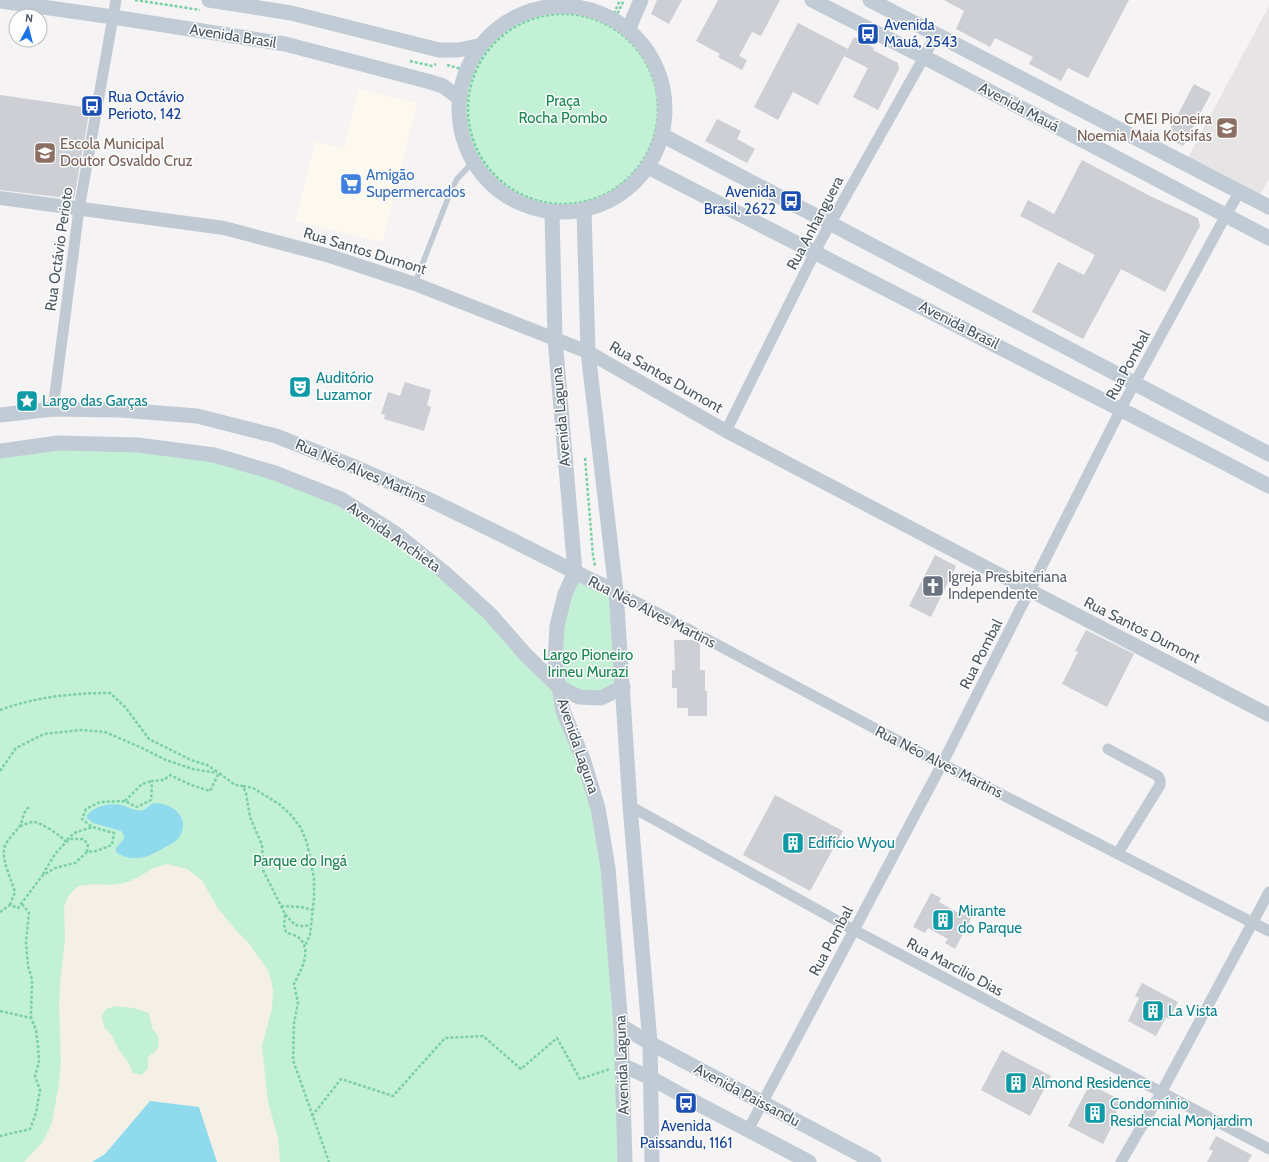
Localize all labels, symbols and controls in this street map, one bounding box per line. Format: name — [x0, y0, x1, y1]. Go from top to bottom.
north arrow — [8, 8, 48, 48]
text: N — [25, 11, 34, 25]
place label: Avenida Mauá, 2543 — [884, 16, 958, 51]
street label: Avenida Brasil — [188, 20, 278, 52]
bus stop icon: Avenida Mauá, 2543 — [855, 21, 881, 47]
street label: Avenida Mauá — [976, 78, 1063, 136]
place label: Rua Octávio Perioto, 142 — [108, 88, 184, 123]
park label: Praça Rocha Pombo — [519, 92, 607, 127]
bus stop icon: Rua Octávio Perioto, 142 — [79, 93, 105, 119]
place label: CMEI Pioneira Noemia Maia Kotsifas — [1077, 110, 1213, 145]
school or university icon: CMEI Pioneira Noemia Maia Kotsifas — [1214, 115, 1240, 141]
place label: Escola Municipal Doutor Osvaldo Cruz — [60, 135, 193, 170]
school or university icon: Escola Municipal Doutor Osvaldo Cruz — [32, 140, 58, 166]
place label: Amigão Supermercados — [366, 166, 465, 201]
supermarket icon: Amigão Supermercados — [338, 171, 364, 197]
street label: Rua Anhanguera — [783, 172, 848, 273]
place label: Avenida Brasil, 2622 — [704, 183, 777, 218]
street label: Rua Octávio Perioto — [41, 186, 77, 312]
bus stop icon: Avenida Brasil, 2622 — [778, 188, 804, 214]
street label: Rua Santos Dumont — [301, 224, 429, 278]
street label: Avenida Brasil — [916, 297, 1003, 353]
street label: Rua Pombal — [1102, 327, 1154, 403]
street label: Rua Santos Dumont — [606, 337, 726, 417]
street label: Avenida Laguna — [548, 366, 574, 467]
place label: Auditório Luzamor — [316, 369, 374, 404]
theatre icon: Auditório Luzamor — [287, 374, 313, 400]
place icon: Largo das Garças — [14, 388, 40, 414]
place label: Largo das Garças — [42, 392, 148, 410]
street label: Rua Néo Alves Martins — [293, 435, 429, 507]
street label: Avenida Anchieta — [344, 498, 445, 576]
place label: Igreja Presbiteriana Independente — [948, 568, 1068, 603]
street label: Rua Néo Alves Martins — [585, 572, 719, 652]
church icon: Igreja Presbiteriana Independente — [920, 573, 946, 599]
street label: Rua Santos Dumont — [1081, 593, 1203, 667]
street label: Rua Pombal — [956, 616, 1007, 692]
park label: Largo Pioneiro Irineu Murazi — [543, 646, 633, 681]
street label: Avenida Laguna — [553, 696, 603, 797]
street label: Rua Néo Alves Martins — [872, 722, 1006, 802]
building icon: Edifício Wyou — [780, 830, 806, 856]
place label: Edifício Wyou — [808, 834, 895, 852]
park label: Parque do Ingá — [253, 852, 348, 870]
place label: Mirante do Parque — [958, 902, 1022, 937]
street label: Rua Pombal — [805, 903, 857, 979]
building icon: Mirante do Parque — [930, 907, 956, 933]
street label: Rua Marcilio Dias — [904, 934, 1006, 1000]
building icon: La Vista — [1140, 998, 1166, 1024]
place label: La Vista — [1168, 1002, 1218, 1020]
street label: Avenida Laguna — [611, 1014, 633, 1115]
street label: Avenida Paissandu — [691, 1060, 803, 1130]
building icon: Almond Residence — [1003, 1070, 1029, 1096]
place label: Almond Residence — [1032, 1074, 1151, 1092]
bus stop icon: Avenida Paissandu, 1161 — [673, 1090, 699, 1116]
place label: Condomínio Residencial Monjardim — [1110, 1095, 1253, 1130]
building icon: Condomínio Residencial Monjardim — [1082, 1100, 1108, 1126]
place label: Avenida Paissandu, 1161 — [640, 1117, 732, 1152]

